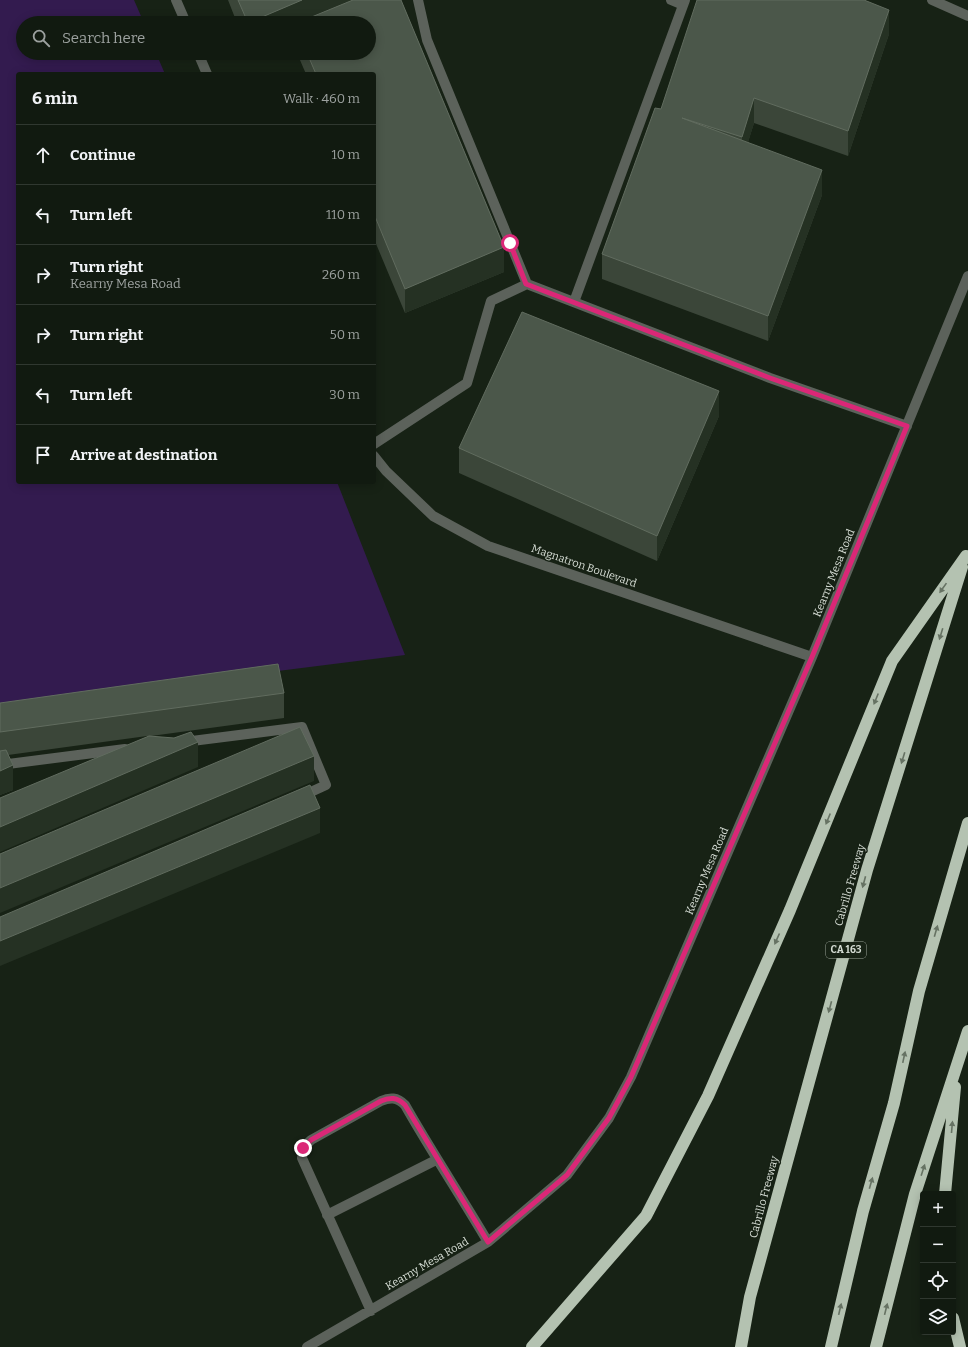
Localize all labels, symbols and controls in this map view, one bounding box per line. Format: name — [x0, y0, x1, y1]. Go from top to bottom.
search box — [16, 16, 376, 60]
icon: search — [30, 27, 52, 49]
text: Search here — [62, 29, 145, 47]
text: 6 min — [32, 88, 78, 109]
text: Walk · 460 m — [283, 91, 360, 106]
icon: ahead — [32, 144, 54, 166]
text: Continue — [70, 146, 136, 164]
text: 10 m — [331, 147, 360, 162]
icon: left — [32, 204, 54, 226]
text: Turn left — [70, 206, 132, 224]
text: 110 m — [326, 207, 360, 222]
route start — [501, 234, 519, 252]
text: Turn right — [70, 258, 143, 276]
icon: right — [32, 264, 54, 286]
text: 260 m — [322, 267, 360, 282]
text: Kearny Mesa Road — [70, 276, 181, 291]
icon: right — [32, 324, 54, 346]
text: Turn right — [70, 326, 143, 344]
text: 50 m — [330, 327, 360, 342]
icon: left — [32, 384, 54, 406]
text: Turn left — [70, 386, 132, 404]
text: 30 m — [329, 387, 360, 402]
icon: arrive — [32, 444, 54, 466]
text: Arrive at destination — [70, 446, 217, 464]
street label: Kearny Mesa Road — [810, 527, 858, 619]
street label: Magnatron Boulevard — [530, 542, 639, 590]
one-way arrow — [939, 583, 947, 593]
one-way arrow — [938, 628, 944, 640]
one-way arrow — [873, 693, 879, 705]
one-way arrow — [899, 752, 905, 764]
one-way arrow — [824, 814, 830, 826]
street label: Kearny Mesa Road — [683, 825, 731, 917]
street label: Cabrillo Freeway — [832, 842, 868, 927]
one-way arrow — [861, 876, 867, 888]
one-way arrow — [933, 925, 939, 937]
one-way arrow — [774, 934, 780, 945]
road number: CA 163 — [826, 942, 866, 958]
one-way arrow — [827, 1001, 833, 1013]
one-way arrow — [902, 1051, 908, 1063]
one-way arrow — [948, 1121, 955, 1133]
route end — [294, 1139, 312, 1157]
street label: Cabrillo Freeway — [747, 1154, 781, 1240]
one-way arrow — [920, 1164, 926, 1176]
one-way arrow — [868, 1177, 874, 1189]
map controls — [920, 1191, 956, 1335]
button: + — [920, 1191, 956, 1227]
button: − — [920, 1227, 956, 1263]
street label: Kearny Mesa Road — [383, 1235, 471, 1293]
button: locate — [920, 1263, 956, 1299]
button: layers — [920, 1299, 956, 1335]
one-way arrow — [837, 1303, 843, 1315]
one-way arrow — [883, 1303, 889, 1315]

